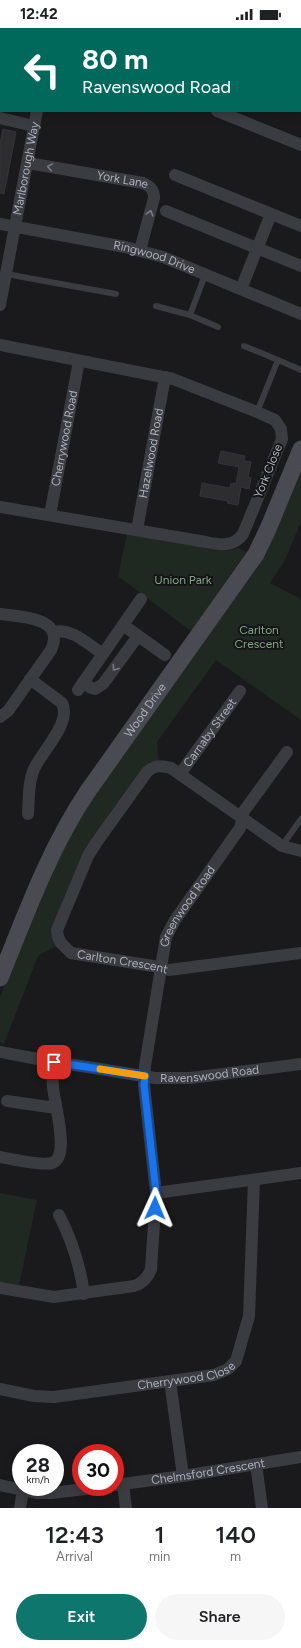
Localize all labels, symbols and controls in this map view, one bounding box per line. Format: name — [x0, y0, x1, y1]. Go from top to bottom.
text: 12:42 — [20, 5, 58, 23]
text: 80 m — [82, 42, 148, 76]
icon: left — [16, 44, 68, 96]
text: Ravenswood Road — [82, 76, 231, 98]
street label: Marlborough Way — [10, 120, 42, 216]
one-way arrow — [47, 163, 53, 172]
street label: York Lane — [96, 168, 151, 192]
one-way arrow — [145, 209, 154, 216]
street label: Ringwood Drive — [112, 238, 198, 277]
street label: Cherrywood Road — [49, 389, 80, 487]
street label: Hazelwood Road — [136, 407, 166, 499]
street label: York Close — [251, 442, 285, 500]
park label: Union Park — [154, 573, 212, 587]
park label: Carlton Crescent — [234, 623, 284, 651]
one-way arrow — [113, 663, 120, 670]
street label: Wood Drive — [121, 680, 169, 740]
street label: Carnaby Street — [180, 695, 240, 770]
street label: Greenwood Road — [157, 863, 218, 948]
street label: Carlton Crescent — [76, 947, 170, 977]
pin — [37, 1045, 71, 1079]
icon: arrive — [43, 1051, 65, 1073]
street label: Ravenswood Road — [160, 1062, 260, 1085]
position arrow — [134, 1187, 176, 1229]
street label: Cherrywood Close — [137, 1358, 239, 1392]
speed limit sign: 30 — [72, 1444, 124, 1496]
text: 28 — [26, 1453, 50, 1477]
street label: Chelmsford Crescent — [150, 1456, 266, 1487]
text: km/h — [27, 1473, 49, 1486]
text: 12:43 — [45, 1520, 104, 1549]
text: 1 — [155, 1520, 165, 1549]
text: 140 — [215, 1520, 256, 1549]
text: Arrival — [56, 1549, 93, 1564]
text: min — [149, 1549, 170, 1564]
text: m — [230, 1549, 241, 1564]
button: Exit — [16, 1594, 147, 1640]
button: Share — [155, 1594, 285, 1640]

